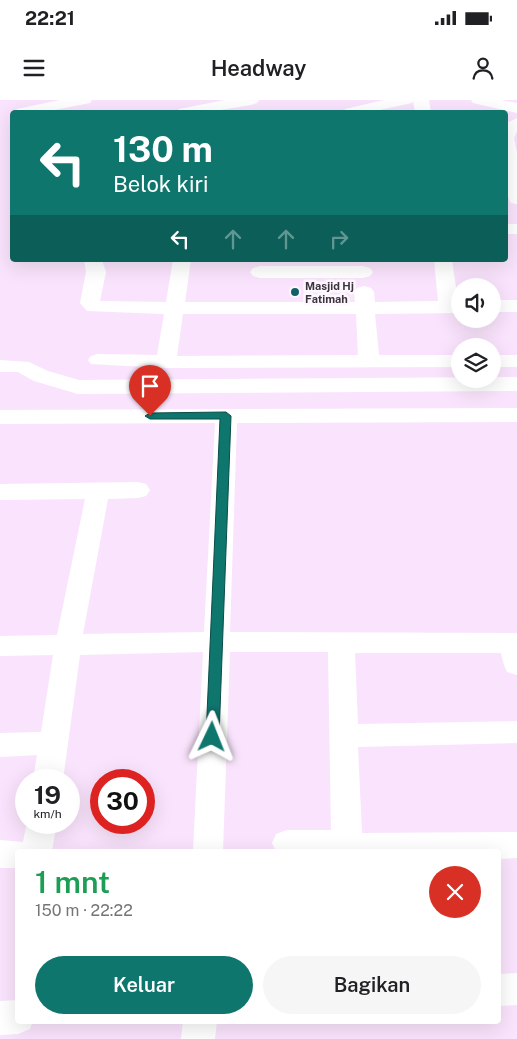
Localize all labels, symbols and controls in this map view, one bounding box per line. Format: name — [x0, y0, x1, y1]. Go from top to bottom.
text: 22:21 — [25, 7, 75, 29]
icon: menu — [20, 54, 48, 82]
icon: person — [469, 54, 497, 82]
text: Headway — [211, 55, 306, 81]
text: 130 m — [113, 129, 213, 170]
icon: left — [30, 130, 95, 195]
text: Belok kiri — [113, 171, 209, 197]
icon: left — [166, 225, 194, 253]
icon: ahead — [219, 225, 247, 253]
icon: ahead — [272, 225, 300, 253]
icon: right — [325, 225, 353, 253]
map controls — [451, 278, 501, 388]
button: sound — [451, 278, 501, 328]
place label: Masjid Hj Fatimah — [305, 280, 354, 305]
marker: Masjid Hj Fatimah — [289, 286, 301, 298]
button: layers — [451, 338, 501, 388]
pin — [129, 365, 171, 416]
icon: arrive — [136, 372, 164, 400]
position arrow — [185, 710, 237, 762]
speed limit sign: 30 — [90, 769, 155, 834]
text: 19 — [34, 780, 61, 810]
text: km/h — [33, 807, 62, 821]
text: 1 mnt — [35, 864, 110, 900]
button: close — [429, 866, 481, 918]
text: 150 m · 22:22 — [35, 901, 133, 920]
button: Keluar — [35, 956, 253, 1014]
button: Bagikan — [263, 956, 481, 1014]

